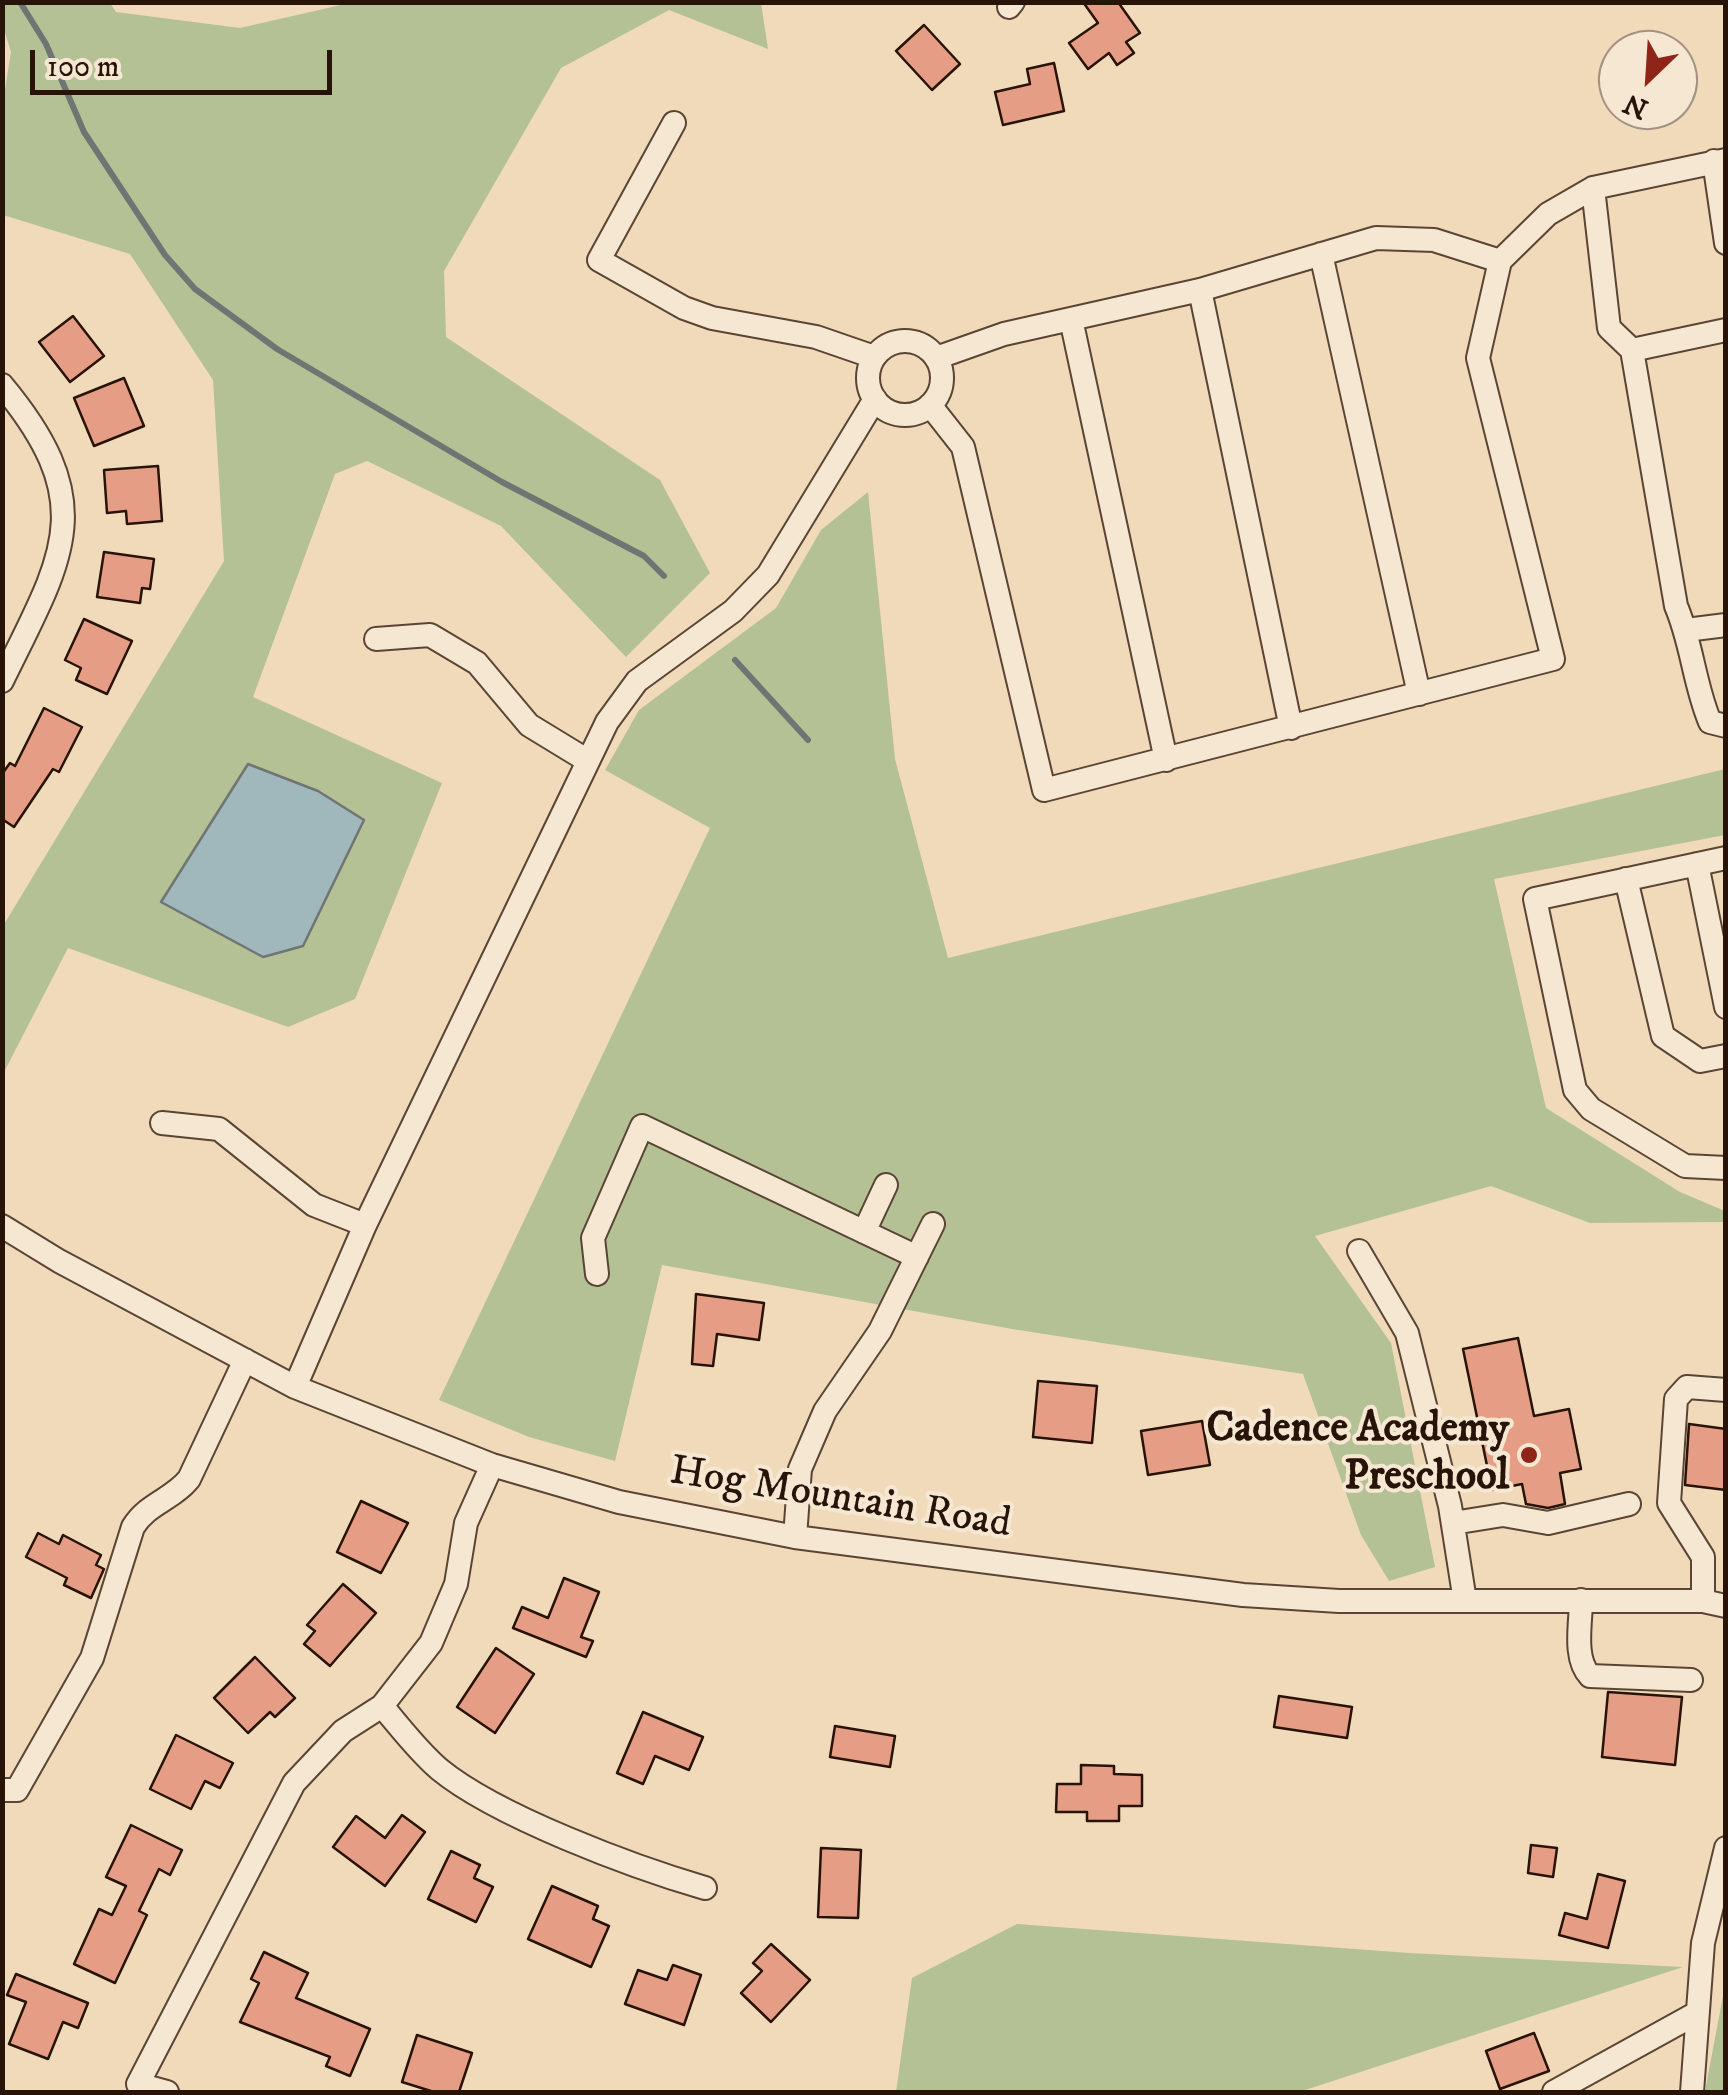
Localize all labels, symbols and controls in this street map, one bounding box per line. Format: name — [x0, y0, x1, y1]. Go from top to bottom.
scale bar — [35, 30, 338, 92]
north arrow — [1598, 30, 1698, 130]
text: 100 m — [47, 49, 119, 86]
text: N — [1618, 85, 1654, 127]
place label: Cadence Academy Preschool — [1206, 1406, 1509, 1504]
marker: Cadence Academy Preschool — [1518, 1444, 1540, 1466]
street label: Hog Mountain Road — [666, 1448, 1014, 1552]

